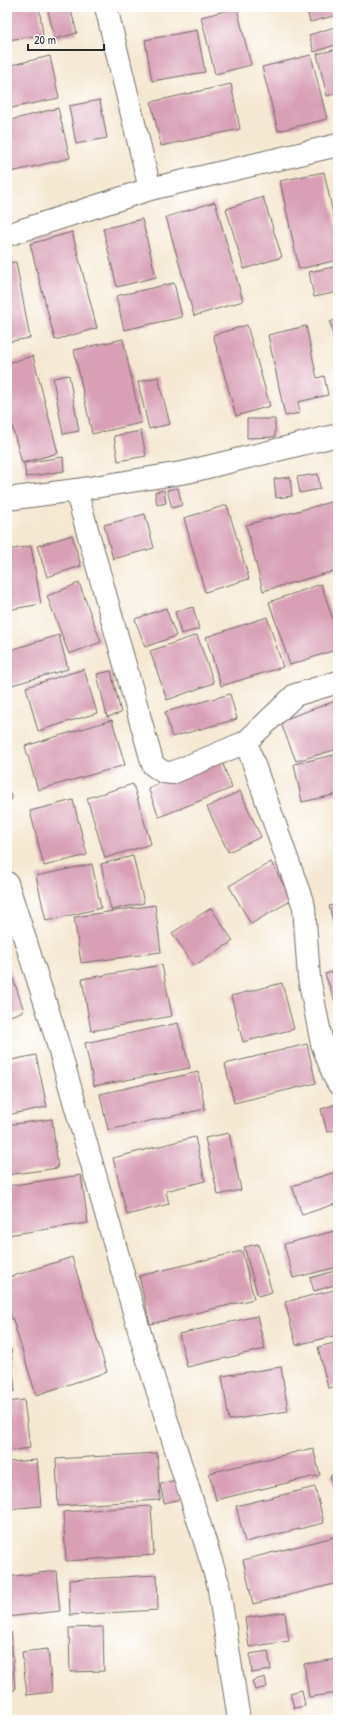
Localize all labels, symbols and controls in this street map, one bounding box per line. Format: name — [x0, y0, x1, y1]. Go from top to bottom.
scale bar — [28, 26, 104, 52]
text: 20 m — [34, 31, 56, 48]

